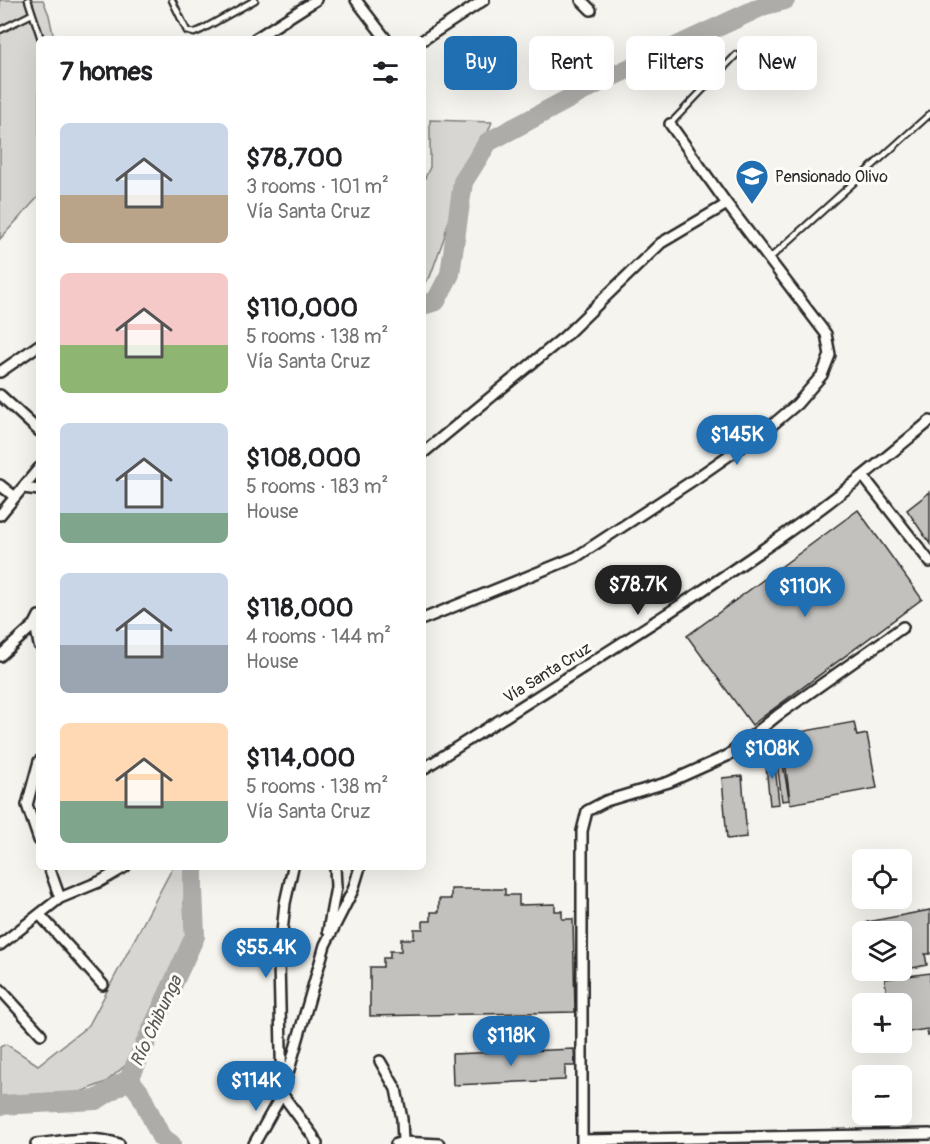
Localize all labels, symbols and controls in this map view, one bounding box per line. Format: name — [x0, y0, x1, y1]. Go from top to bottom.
chip: Buy — [444, 36, 517, 90]
chip: Rent — [529, 36, 614, 90]
chip: Filters — [626, 36, 725, 90]
chip: New — [737, 36, 817, 90]
text: 7 homes — [60, 56, 152, 88]
icon: filters — [369, 56, 402, 89]
text: $78,700 — [246, 142, 343, 174]
icon: home — [108, 147, 180, 219]
school or university icon: Pensionado Olivo — [734, 158, 770, 205]
place label: Pensionado Olivo — [775, 167, 888, 187]
text: 3 rooms · 101 m² — [246, 174, 389, 199]
text: Vía Santa Cruz — [246, 199, 370, 224]
text: $110,000 — [246, 292, 358, 324]
icon: home — [108, 297, 180, 369]
text: 5 rooms · 138 m² — [246, 324, 388, 349]
text: Vía Santa Cruz — [246, 349, 370, 374]
pin: $145K — [695, 415, 779, 466]
text: $145K — [710, 422, 764, 447]
text: $108,000 — [246, 442, 361, 474]
icon: home — [108, 447, 180, 519]
text: 5 rooms · 183 m² — [246, 474, 388, 499]
text: House — [246, 499, 298, 524]
pin: $78.7K — [589, 565, 687, 616]
pin: $110K — [763, 567, 847, 618]
text: $78.7K — [609, 572, 667, 597]
text: $110K — [779, 574, 831, 599]
text: $118,000 — [246, 592, 353, 624]
icon: home — [108, 597, 180, 669]
text: 4 rooms · 144 m² — [246, 624, 391, 649]
street label: Vía Santa Cruz — [500, 638, 595, 708]
text: House — [246, 649, 298, 674]
pin: $108K — [730, 729, 814, 780]
text: $108K — [745, 736, 799, 761]
text: $114,000 — [246, 742, 355, 774]
icon: home — [108, 747, 180, 819]
text: 5 rooms · 138 m² — [246, 774, 388, 799]
text: Vía Santa Cruz — [246, 799, 370, 824]
map controls — [852, 849, 912, 1125]
button: locate — [852, 849, 912, 909]
button: layers — [852, 921, 912, 981]
pin: $55.4K — [217, 928, 315, 979]
text: $55.4K — [236, 935, 296, 960]
water label: Río Chibunga — [125, 971, 188, 1070]
button: + — [852, 993, 912, 1053]
pin: $118K — [469, 1016, 553, 1067]
text: $118K — [487, 1023, 535, 1048]
pin: $114K — [214, 1061, 298, 1112]
button: − — [852, 1065, 912, 1125]
text: $114K — [231, 1068, 281, 1093]

